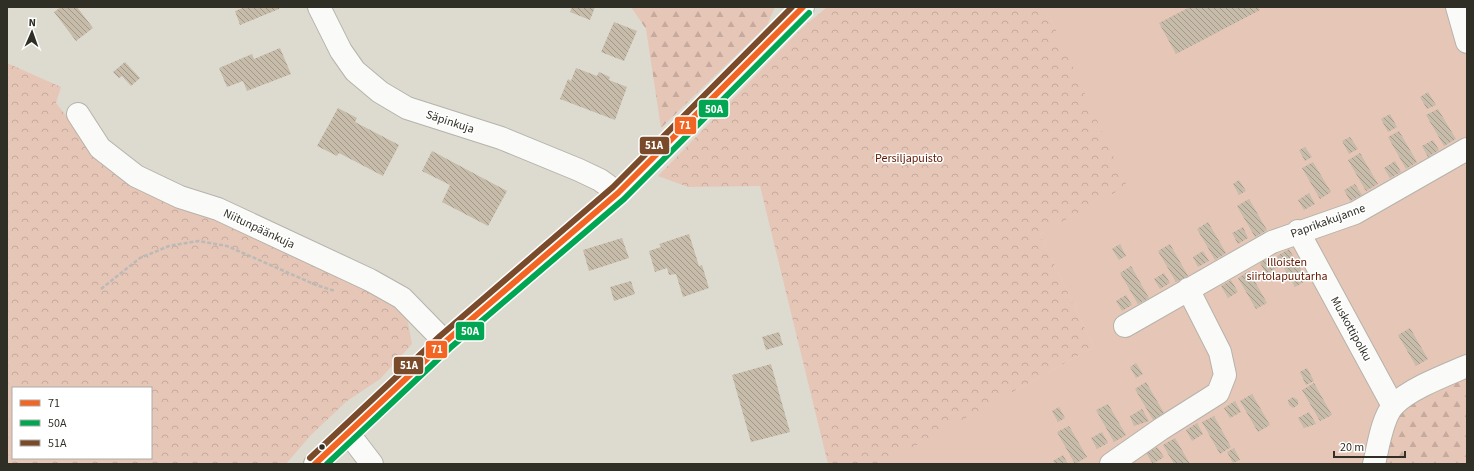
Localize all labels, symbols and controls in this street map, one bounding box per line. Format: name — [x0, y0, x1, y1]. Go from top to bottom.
north arrow — [12, 12, 52, 52]
text: N — [28, 15, 36, 30]
line badge: 50A — [698, 99, 729, 118]
text: 50A — [705, 102, 724, 117]
street label: Säpinkuja — [424, 106, 476, 138]
line badge: 71 — [674, 116, 697, 135]
text: 71 — [679, 118, 691, 133]
line badge: 51A — [639, 136, 670, 155]
text: 51A — [645, 138, 664, 153]
park label: Persiljapuisto — [875, 150, 943, 167]
street label: Paprikakujanne — [1288, 200, 1368, 242]
street label: Niitunpäänkuja — [220, 205, 298, 253]
park label: Illoisten siirtolapuutarha — [1247, 254, 1327, 285]
street label: Muskottipolku — [1326, 294, 1376, 364]
line badge: 50A — [455, 321, 485, 341]
text: 50A — [461, 324, 480, 339]
line badge: 71 — [425, 340, 448, 359]
text: 71 — [431, 342, 443, 357]
line badge: 51A — [393, 356, 424, 375]
text: 51A — [400, 358, 419, 373]
legend — [12, 387, 152, 459]
text: 71 — [48, 395, 60, 412]
text: 50A — [48, 415, 67, 432]
scale bar — [1334, 433, 1405, 459]
text: 51A — [48, 435, 67, 452]
text: 20 m — [1340, 439, 1364, 456]
unlabelled marker — [317, 442, 327, 452]

